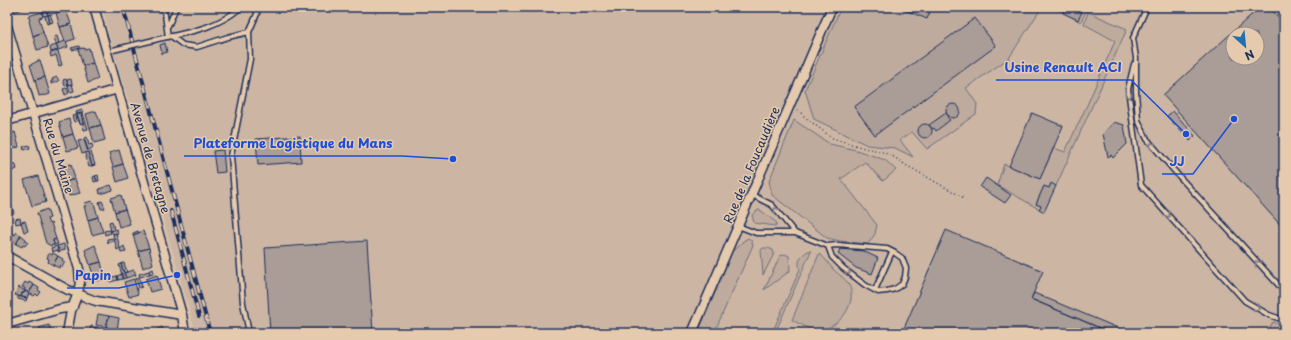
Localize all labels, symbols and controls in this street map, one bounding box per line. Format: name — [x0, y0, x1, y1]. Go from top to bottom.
north arrow — [1225, 26, 1265, 66]
text: N — [1242, 46, 1258, 65]
callout: Usine Renault ACI — [996, 55, 1131, 80]
text: Usine Renault ACI — [1004, 57, 1122, 76]
one-way arrow — [1124, 93, 1133, 99]
street label: Avenue de Bretagne — [126, 100, 176, 216]
street label: Rue de la Foucaudière — [718, 103, 784, 226]
street label: Rue du Maine — [39, 116, 79, 196]
callout: Plateforme Logistique du Mans — [184, 131, 402, 156]
text: Plateforme Logistique du Mans — [193, 133, 393, 152]
one-way arrow — [1150, 142, 1157, 150]
callout: JJ — [1162, 149, 1193, 174]
text: JJ — [1170, 151, 1184, 170]
one-way arrow — [774, 208, 781, 215]
one-way arrow — [1164, 210, 1171, 217]
one-way arrow — [1255, 260, 1262, 268]
callout: Papin — [67, 263, 119, 288]
text: Papin — [75, 265, 111, 284]
one-way arrow — [843, 267, 850, 274]
one-way arrow — [1253, 304, 1260, 311]

